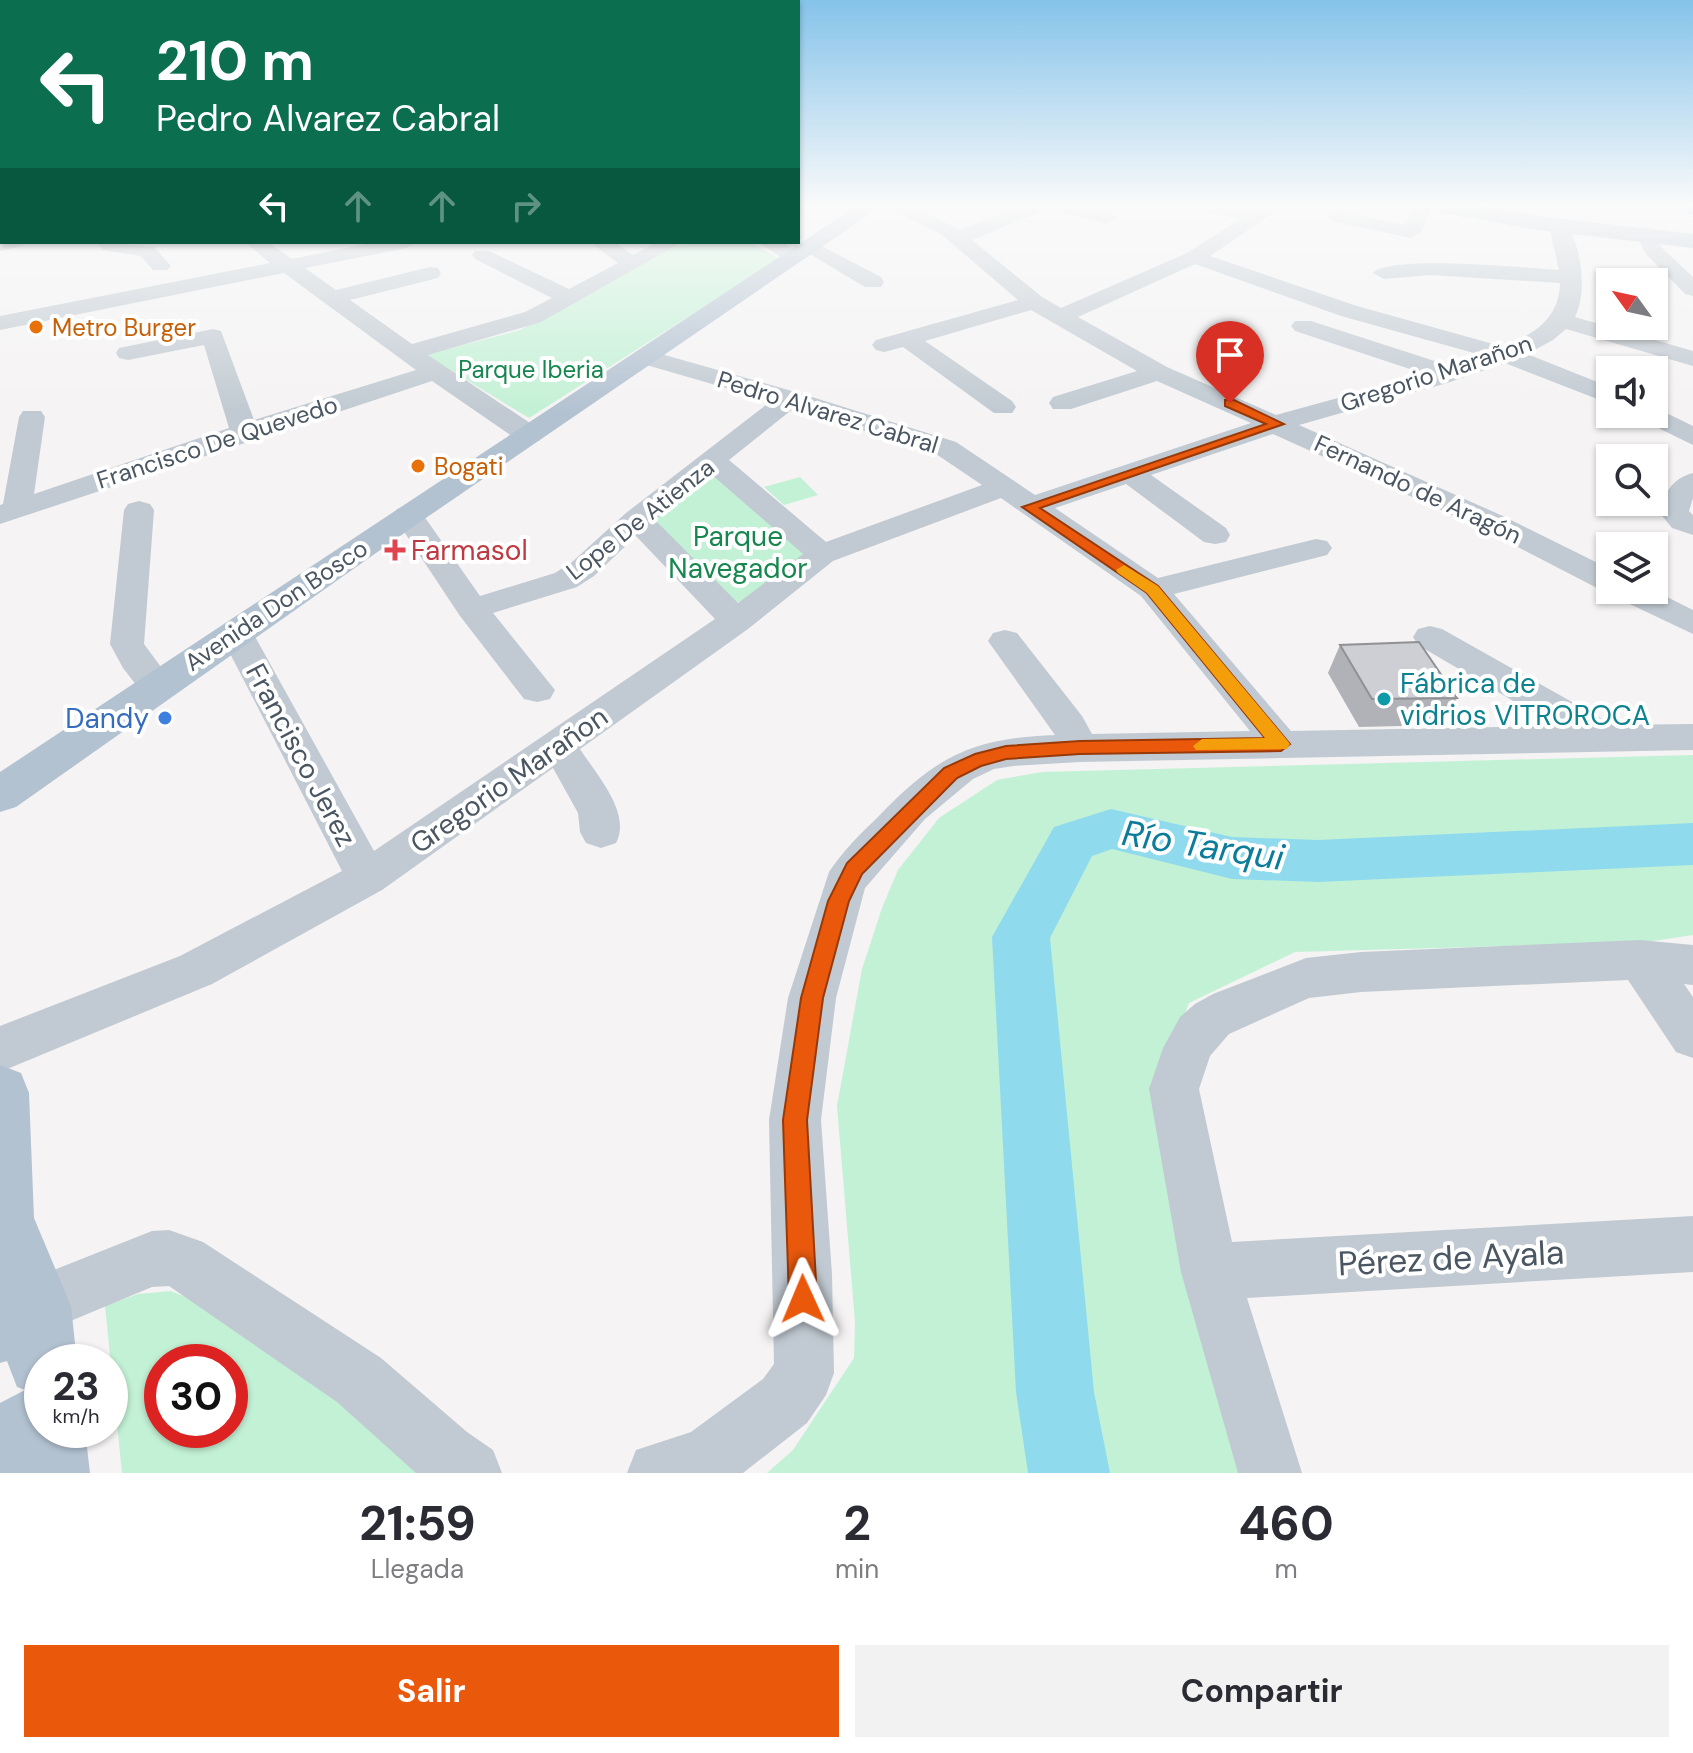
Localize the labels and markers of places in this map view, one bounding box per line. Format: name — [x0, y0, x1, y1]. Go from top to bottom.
place label: Metro Burger — [52, 312, 196, 343]
marker: Metro Burger — [27, 318, 45, 336]
pin — [1196, 321, 1264, 403]
place label: Bogati — [434, 451, 503, 482]
marker: Bogati — [409, 457, 427, 475]
place label: Farmasol — [411, 532, 528, 569]
marker: Farmasol — [386, 541, 404, 559]
place label: Fábrica de vidrios VITROROCA — [1400, 665, 1650, 734]
marker: Fábrica de vidrios VITROROCA — [1375, 690, 1393, 708]
place label: Dandy — [65, 700, 149, 737]
marker: Dandy — [156, 709, 174, 727]

